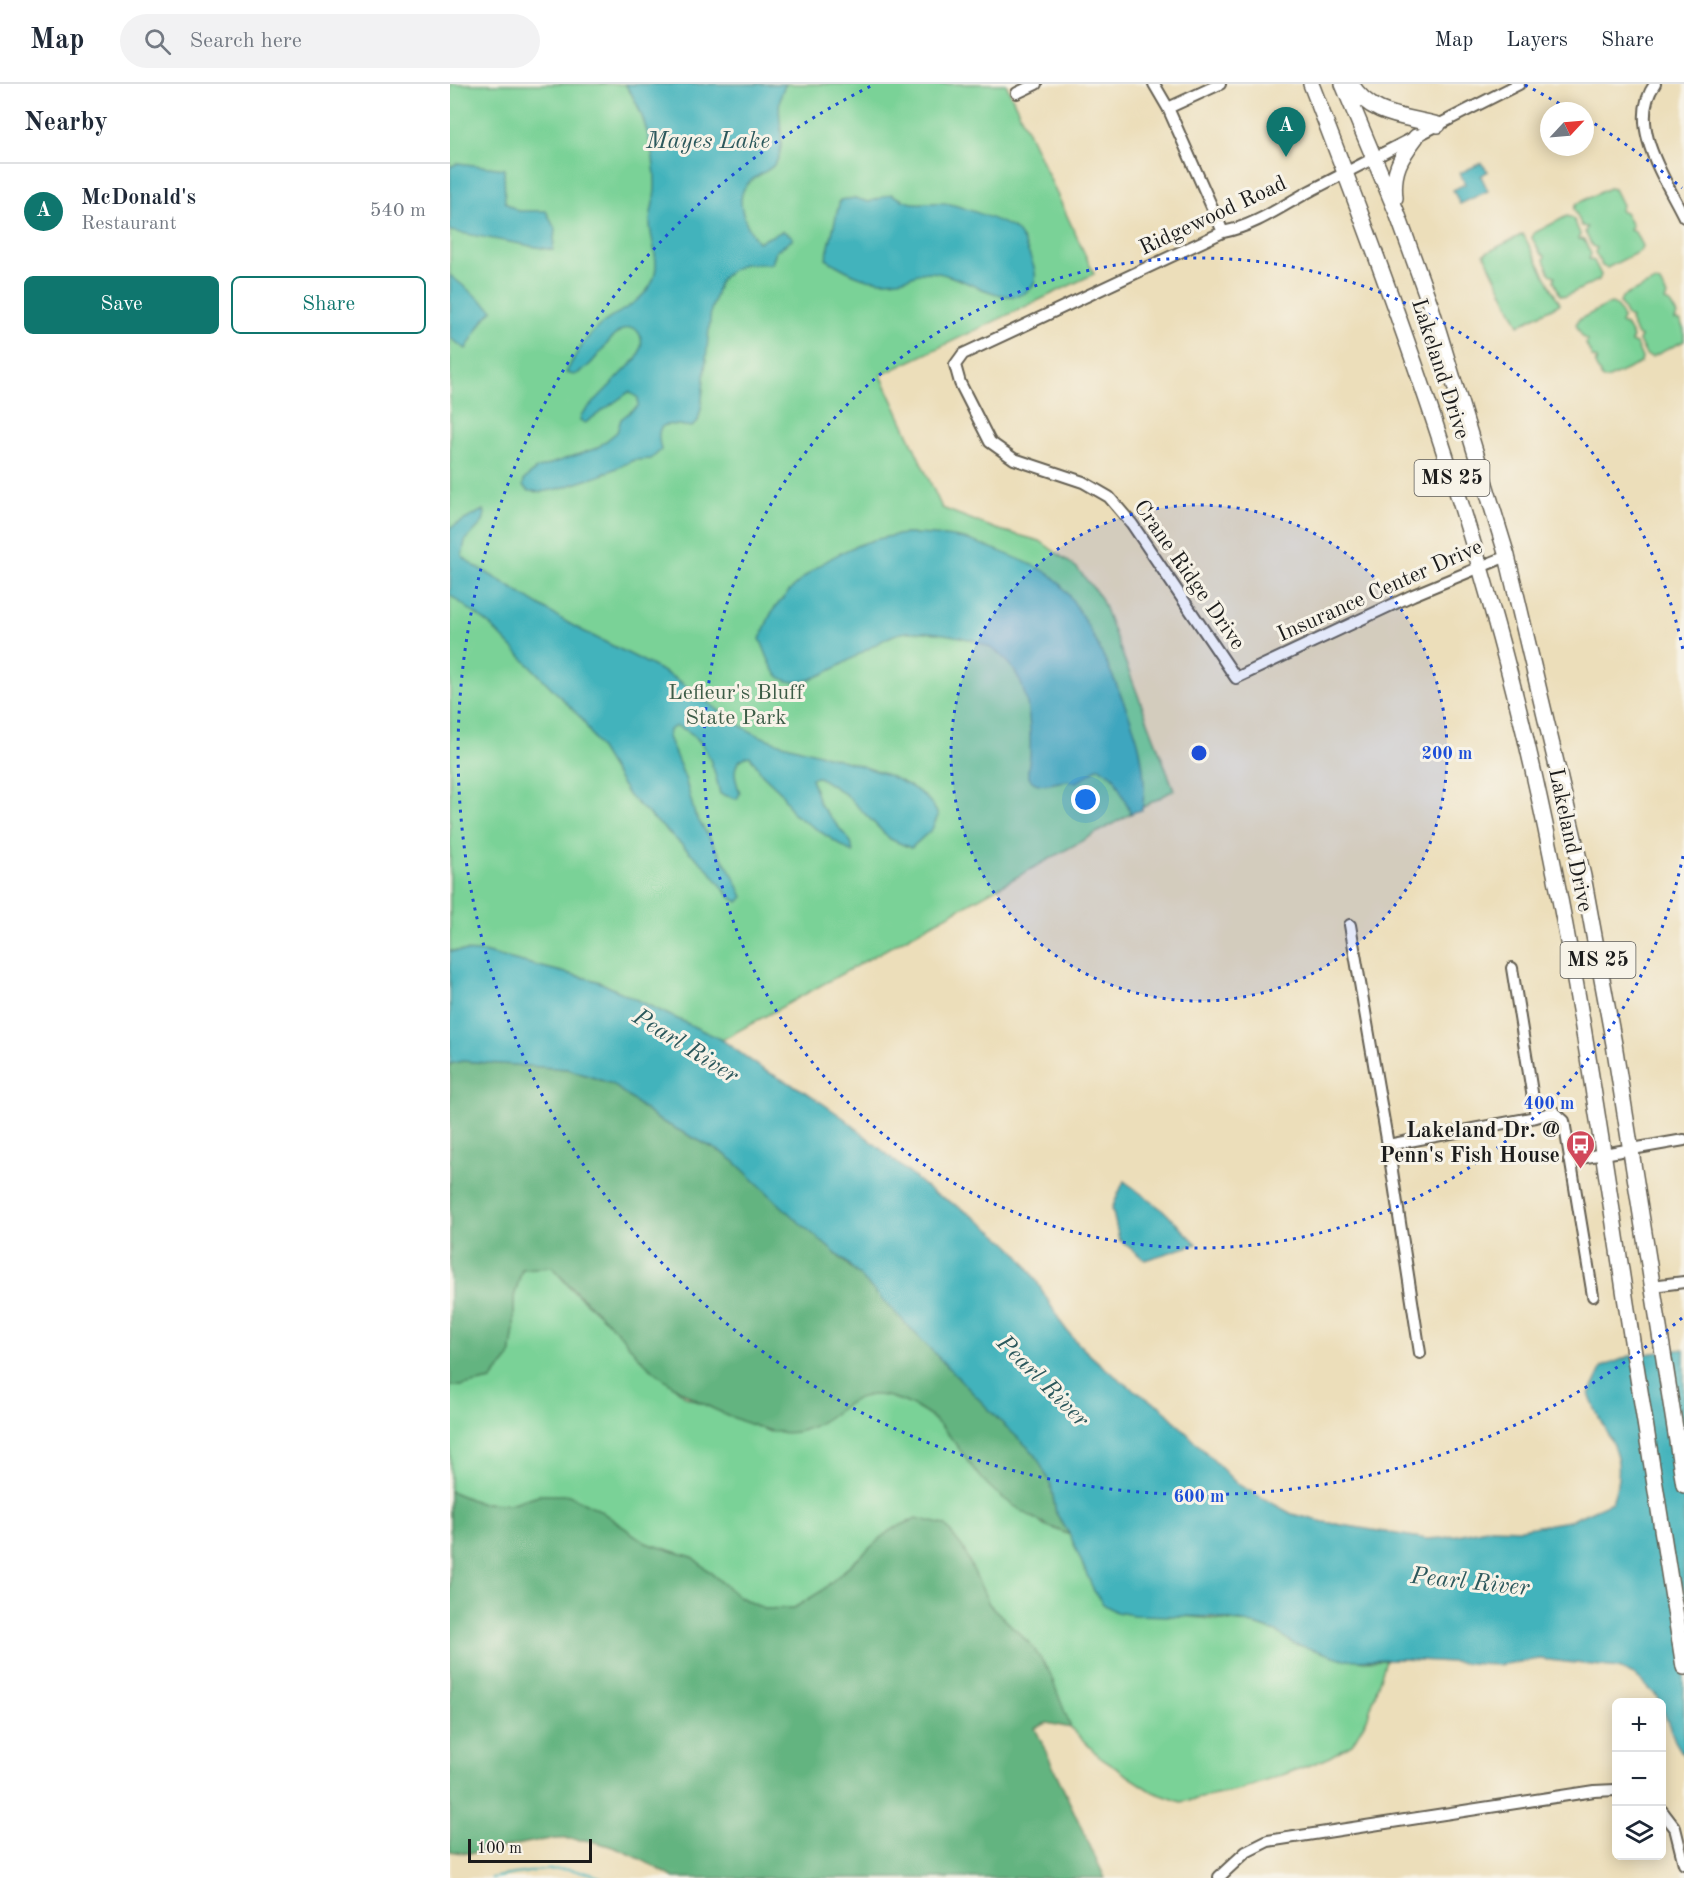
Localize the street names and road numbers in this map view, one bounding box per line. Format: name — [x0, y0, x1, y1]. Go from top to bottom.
street label: Ridgewood Road — [1136, 172, 1290, 260]
street label: Lakeland Drive — [1407, 296, 1473, 442]
road number: MS 25 — [1414, 460, 1490, 496]
street label: Crane Ridge Drive — [1129, 496, 1249, 654]
street label: Insurance Center Drive — [1274, 536, 1486, 646]
street label: Lakeland Drive — [1544, 766, 1596, 914]
road number: MS 25 — [1560, 942, 1636, 978]

